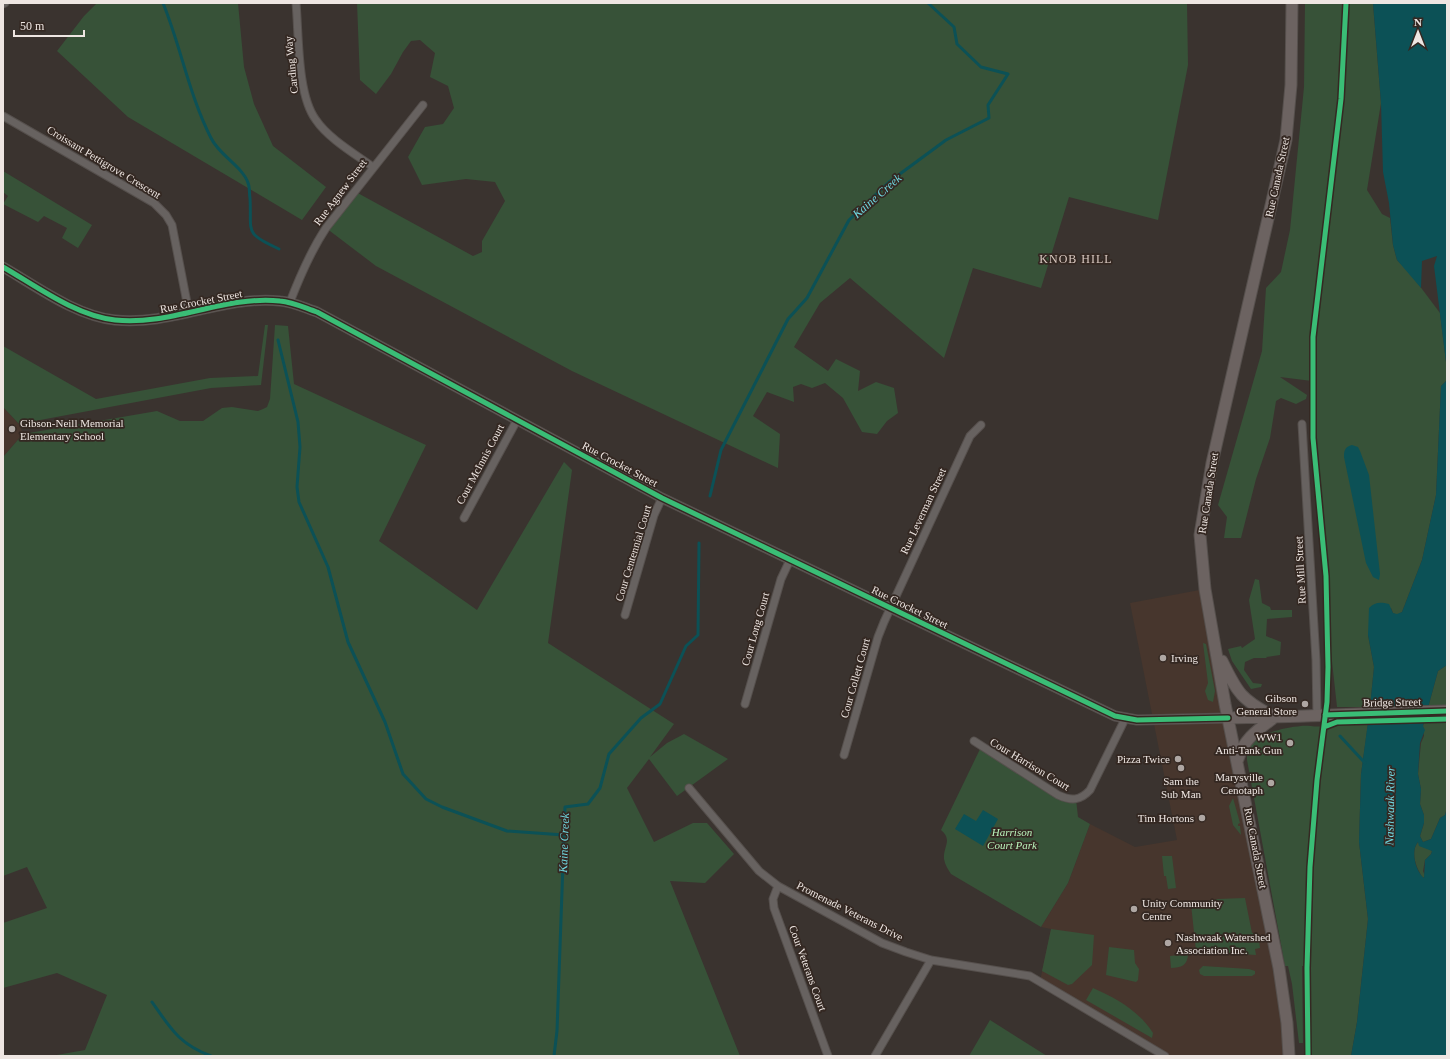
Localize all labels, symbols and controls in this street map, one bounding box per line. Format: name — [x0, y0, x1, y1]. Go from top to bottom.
scale bar — [14, 12, 84, 38]
north arrow — [1398, 12, 1438, 52]
text: N — [1414, 16, 1422, 28]
text: 50 m — [20, 19, 45, 33]
street label: Carding Way — [282, 35, 300, 94]
street label: Croissant Pettigrove Crescent — [45, 123, 163, 201]
street label: Rue Canada Street — [1263, 136, 1291, 218]
street label: Rue Agnew Street — [311, 156, 369, 228]
water label: Kaine Creek — [849, 171, 905, 222]
district label: KNOB HILL — [1039, 252, 1113, 266]
street label: Rue Crocket Street — [159, 287, 243, 315]
place label: Gibson-Neill Memorial Elementary School — [20, 417, 124, 442]
street label: Cour McInnis Court — [454, 422, 506, 506]
marker: Gibson-Neill Memorial Elementary School — [7, 424, 17, 434]
street label: Rue Crocket Street — [580, 439, 660, 489]
street label: Rue Canada Street — [1196, 452, 1220, 534]
street label: Rue Leverman Street — [898, 466, 948, 556]
street label: Cour Centennial Court — [613, 503, 653, 603]
street label: Rue Mill Street — [1292, 536, 1308, 604]
street label: Rue Crocket Street — [870, 583, 950, 631]
street label: Cour Long Court — [739, 591, 771, 667]
street label: Cour Collett Court — [838, 637, 872, 719]
place label: Irving — [1171, 652, 1198, 664]
marker: Irving — [1158, 653, 1168, 663]
place label: Gibson General Store — [1236, 692, 1297, 717]
street label: Bridge Street — [1363, 695, 1421, 709]
marker: Gibson General Store — [1300, 699, 1310, 709]
place label: WW1 Anti-Tank Gun — [1215, 731, 1282, 756]
street label: Cour Harrison Court — [988, 735, 1072, 793]
marker: WW1 Anti-Tank Gun — [1285, 738, 1295, 748]
place label: Pizza Twice — [1117, 753, 1170, 765]
marker: Pizza Twice — [1173, 754, 1183, 764]
marker: Sam the Sub Man — [1176, 763, 1186, 773]
water label: Nashwaak River — [1382, 766, 1398, 847]
place label: Marysville Cenotaph — [1215, 771, 1263, 796]
place label: Sam the Sub Man — [1161, 775, 1202, 800]
marker: Marysville Cenotaph — [1266, 778, 1276, 788]
street label: Rue Canada Street — [1242, 807, 1270, 889]
water label: Kaine Creek — [556, 812, 572, 874]
place label: Tim Hortons — [1138, 812, 1194, 824]
marker: Tim Hortons — [1197, 813, 1207, 823]
park label: Harrison Court Park — [987, 826, 1038, 851]
street label: Promenade Veterans Drive — [795, 879, 905, 943]
place label: Unity Community Centre — [1142, 897, 1223, 922]
marker: Unity Community Centre — [1129, 904, 1139, 914]
street label: Cour Veterans Court — [787, 924, 829, 1012]
place label: Nashwaak Watershed Association Inc. — [1176, 931, 1271, 956]
marker: Nashwaak Watershed Association Inc. — [1163, 938, 1173, 948]

